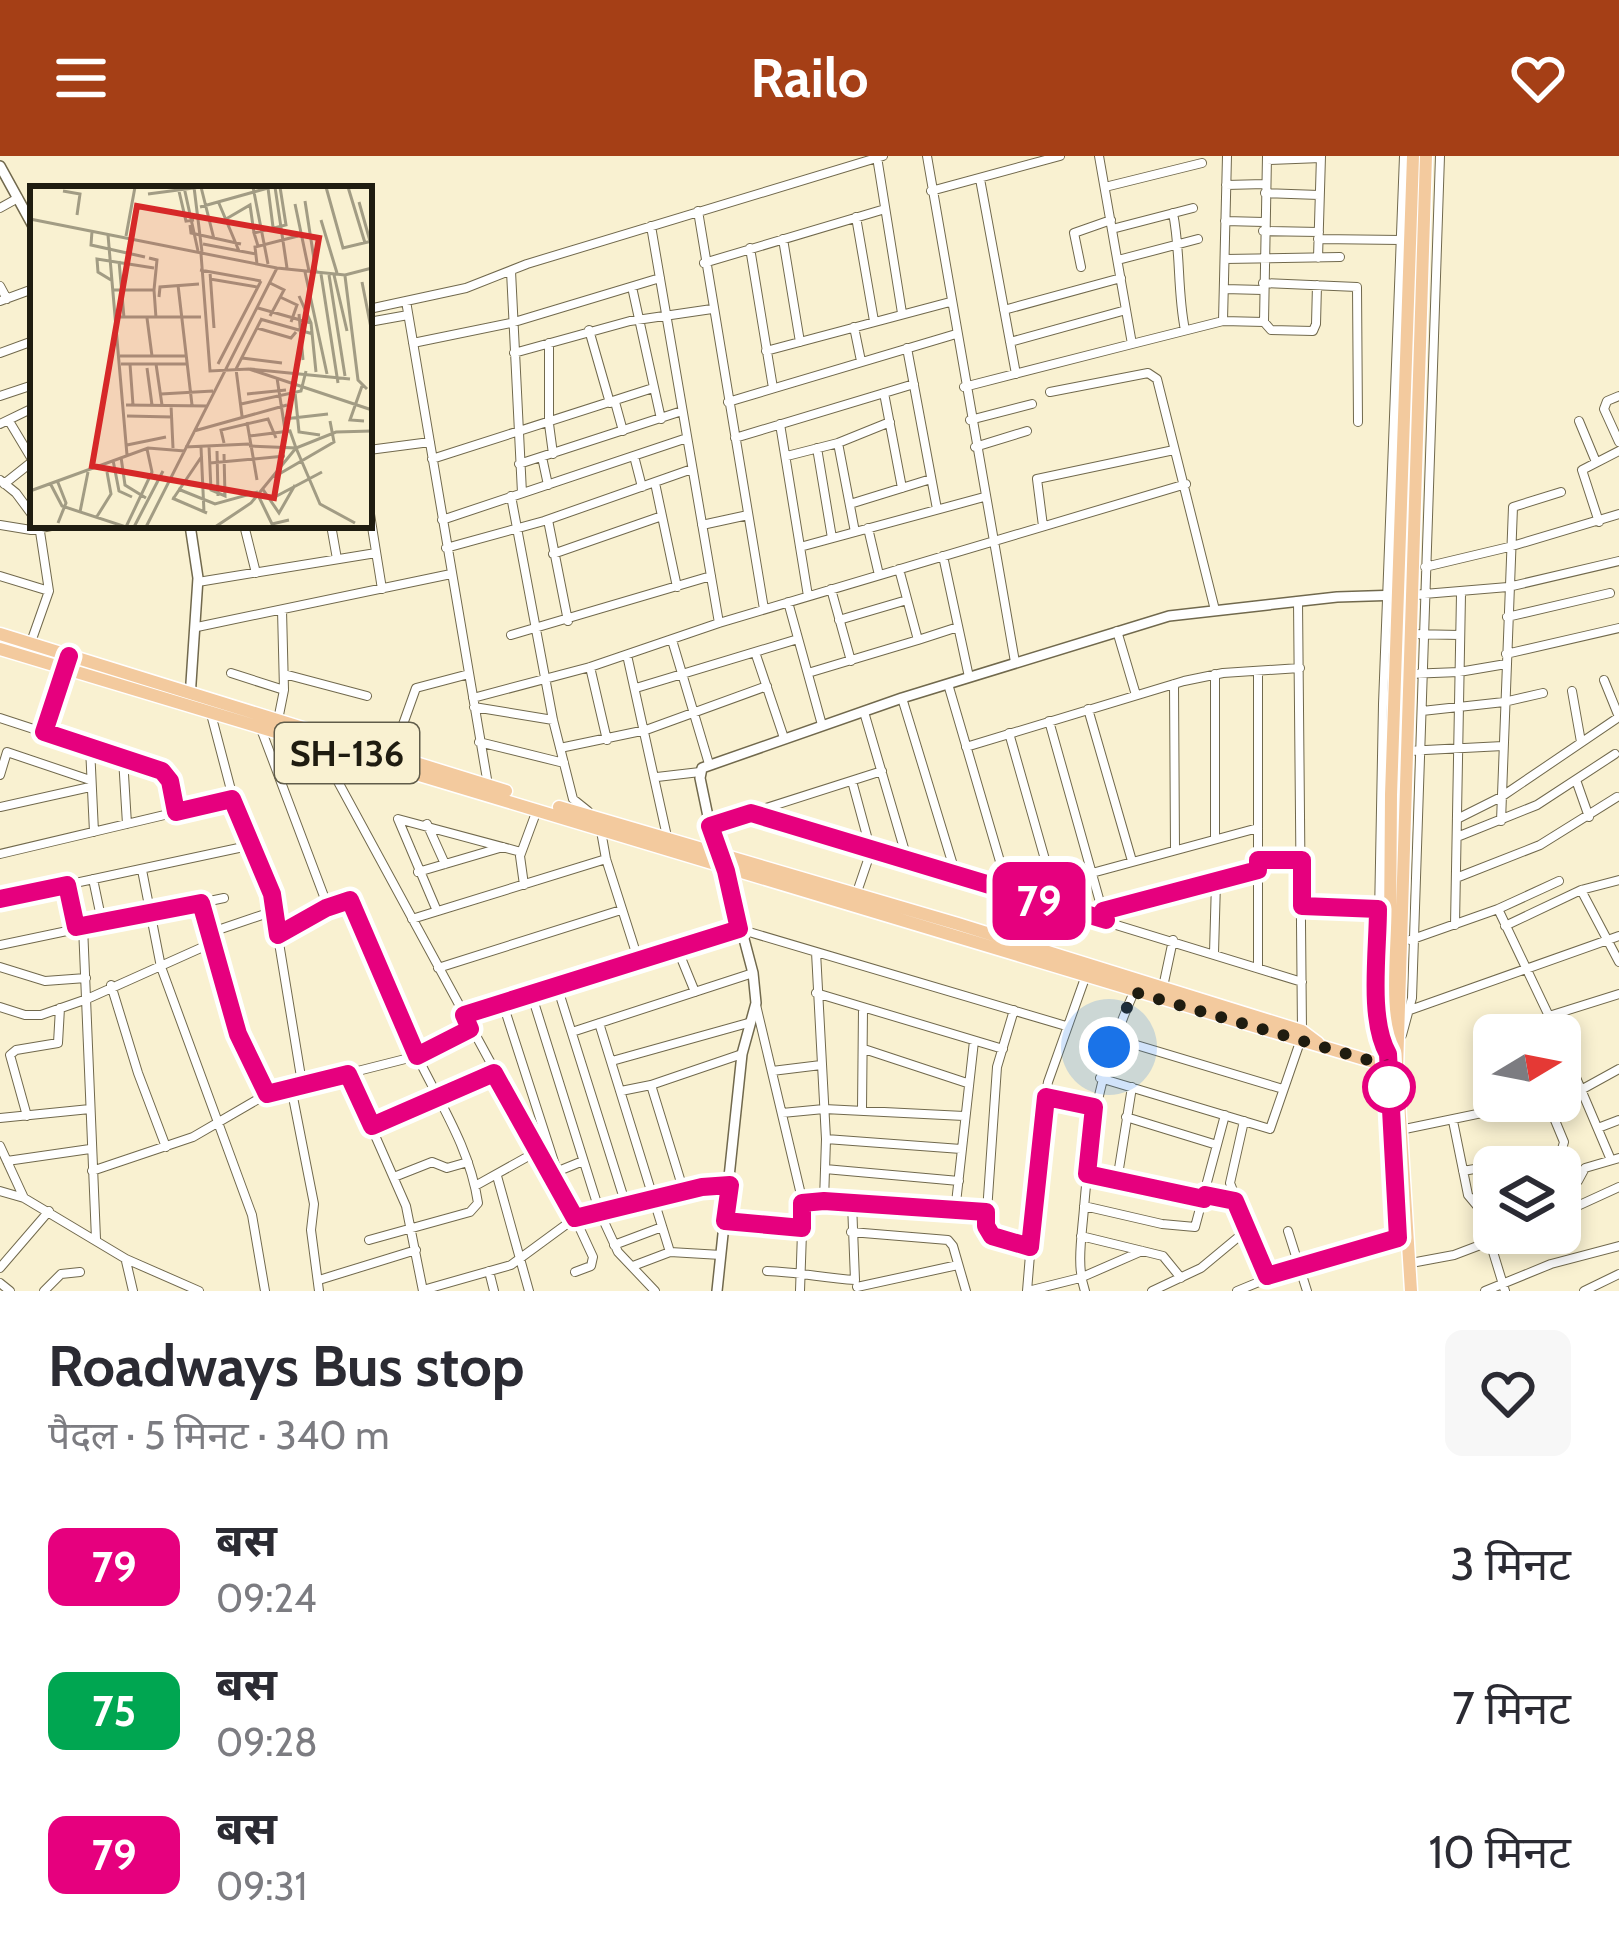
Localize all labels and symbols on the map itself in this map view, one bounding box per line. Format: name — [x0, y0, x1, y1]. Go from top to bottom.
inset map — [30, 186, 372, 528]
road number: SH-136 — [275, 723, 419, 783]
line badge: 79 — [985, 862, 1093, 940]
north arrow — [1473, 1014, 1581, 1122]
your location — [1079, 1017, 1139, 1077]
unlabelled marker — [1364, 1062, 1414, 1112]

